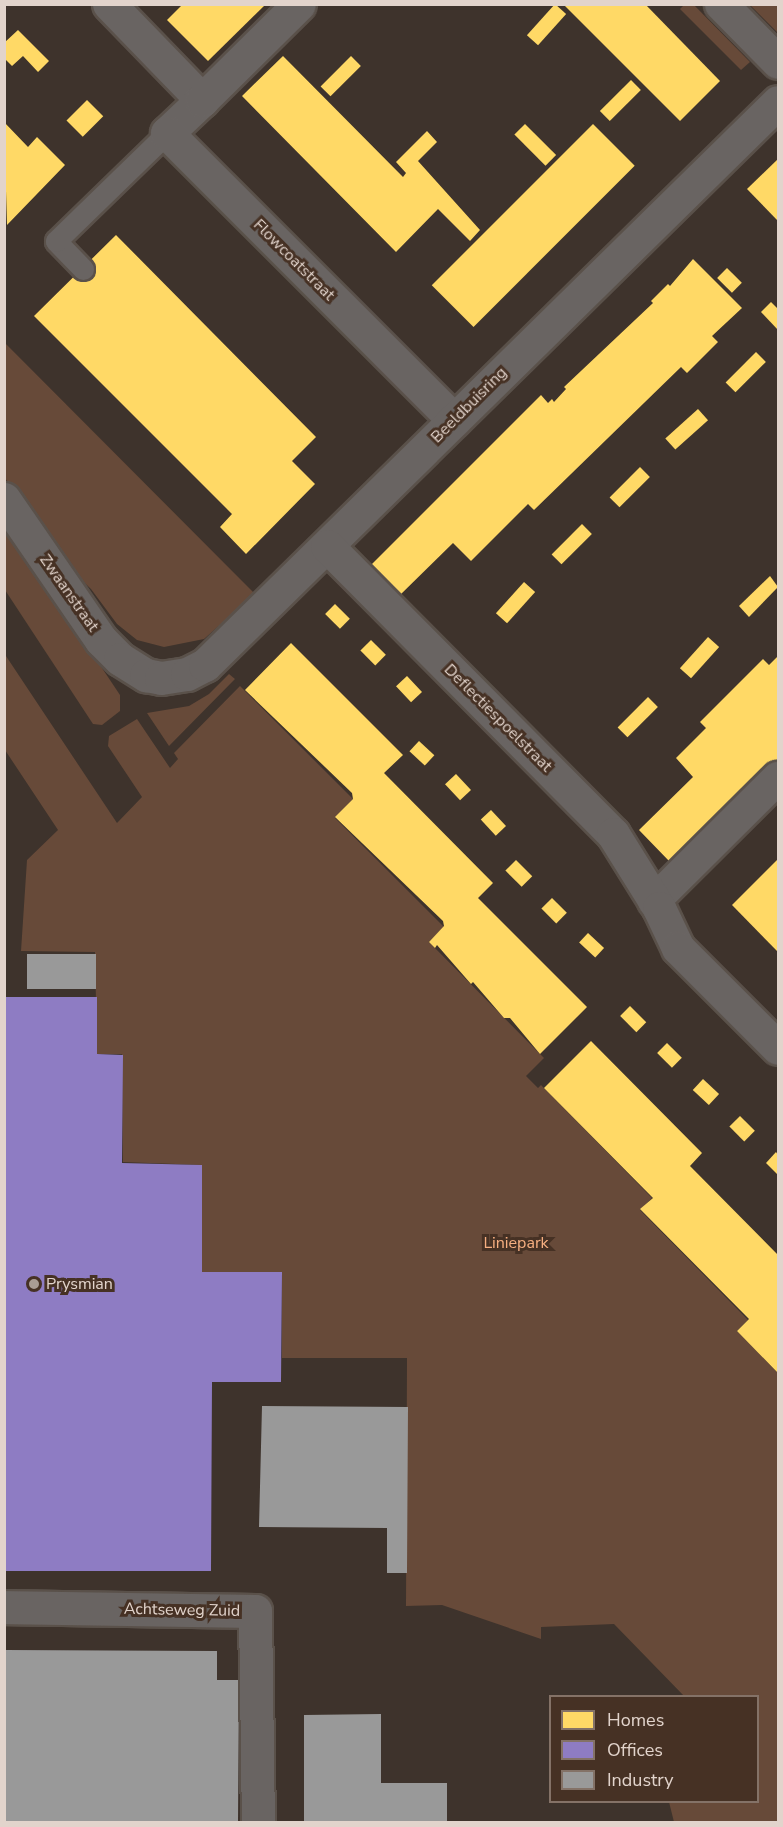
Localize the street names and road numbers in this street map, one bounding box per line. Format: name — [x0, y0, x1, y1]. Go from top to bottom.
street label: Flowcoatstraat — [249, 215, 339, 305]
street label: Beeldbuisring — [427, 363, 511, 447]
street label: Zwaanstraat — [35, 551, 103, 635]
street label: Deflectiespoelstraat — [440, 660, 556, 776]
street label: Achtseweg Zuid — [124, 1599, 240, 1621]

